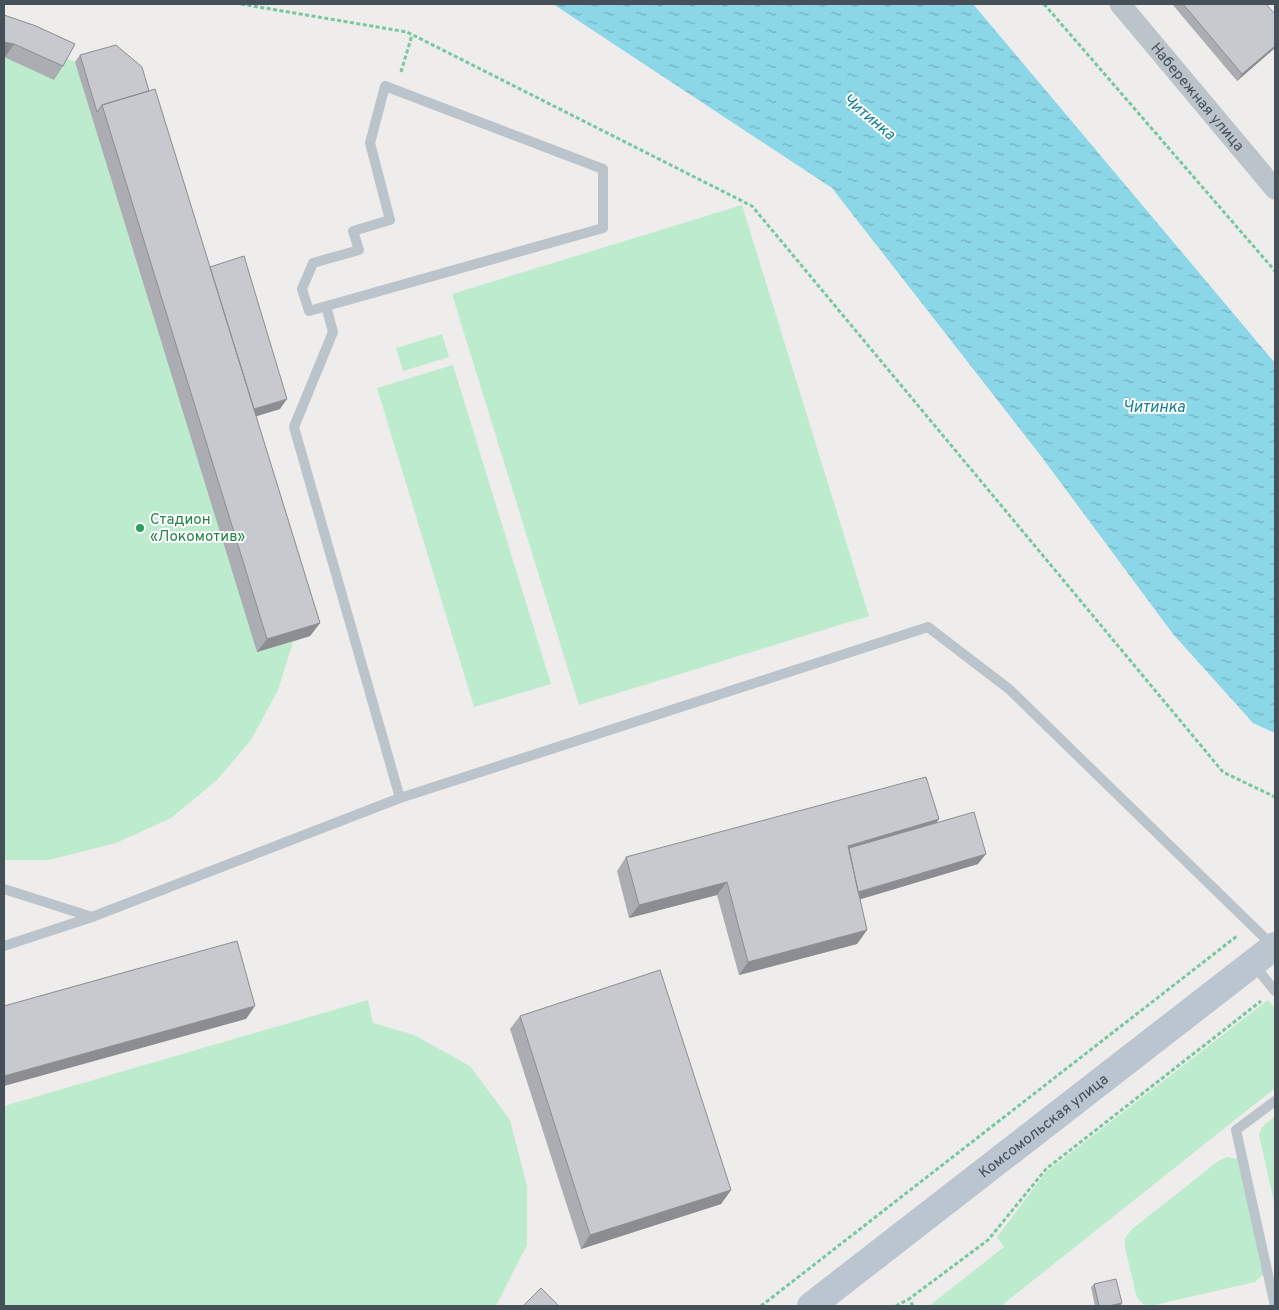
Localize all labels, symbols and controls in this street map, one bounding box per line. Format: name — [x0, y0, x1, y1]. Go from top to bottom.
street label: Набережная улица — [1146, 39, 1248, 156]
water label: Читинка — [839, 90, 899, 146]
water label: Читинка — [1123, 398, 1186, 418]
place label: Стадион «Локомотив» — [150, 511, 246, 547]
marker: Стадион «Локомотив» — [134, 522, 146, 534]
street label: Комсомольская улица — [975, 1071, 1113, 1183]

